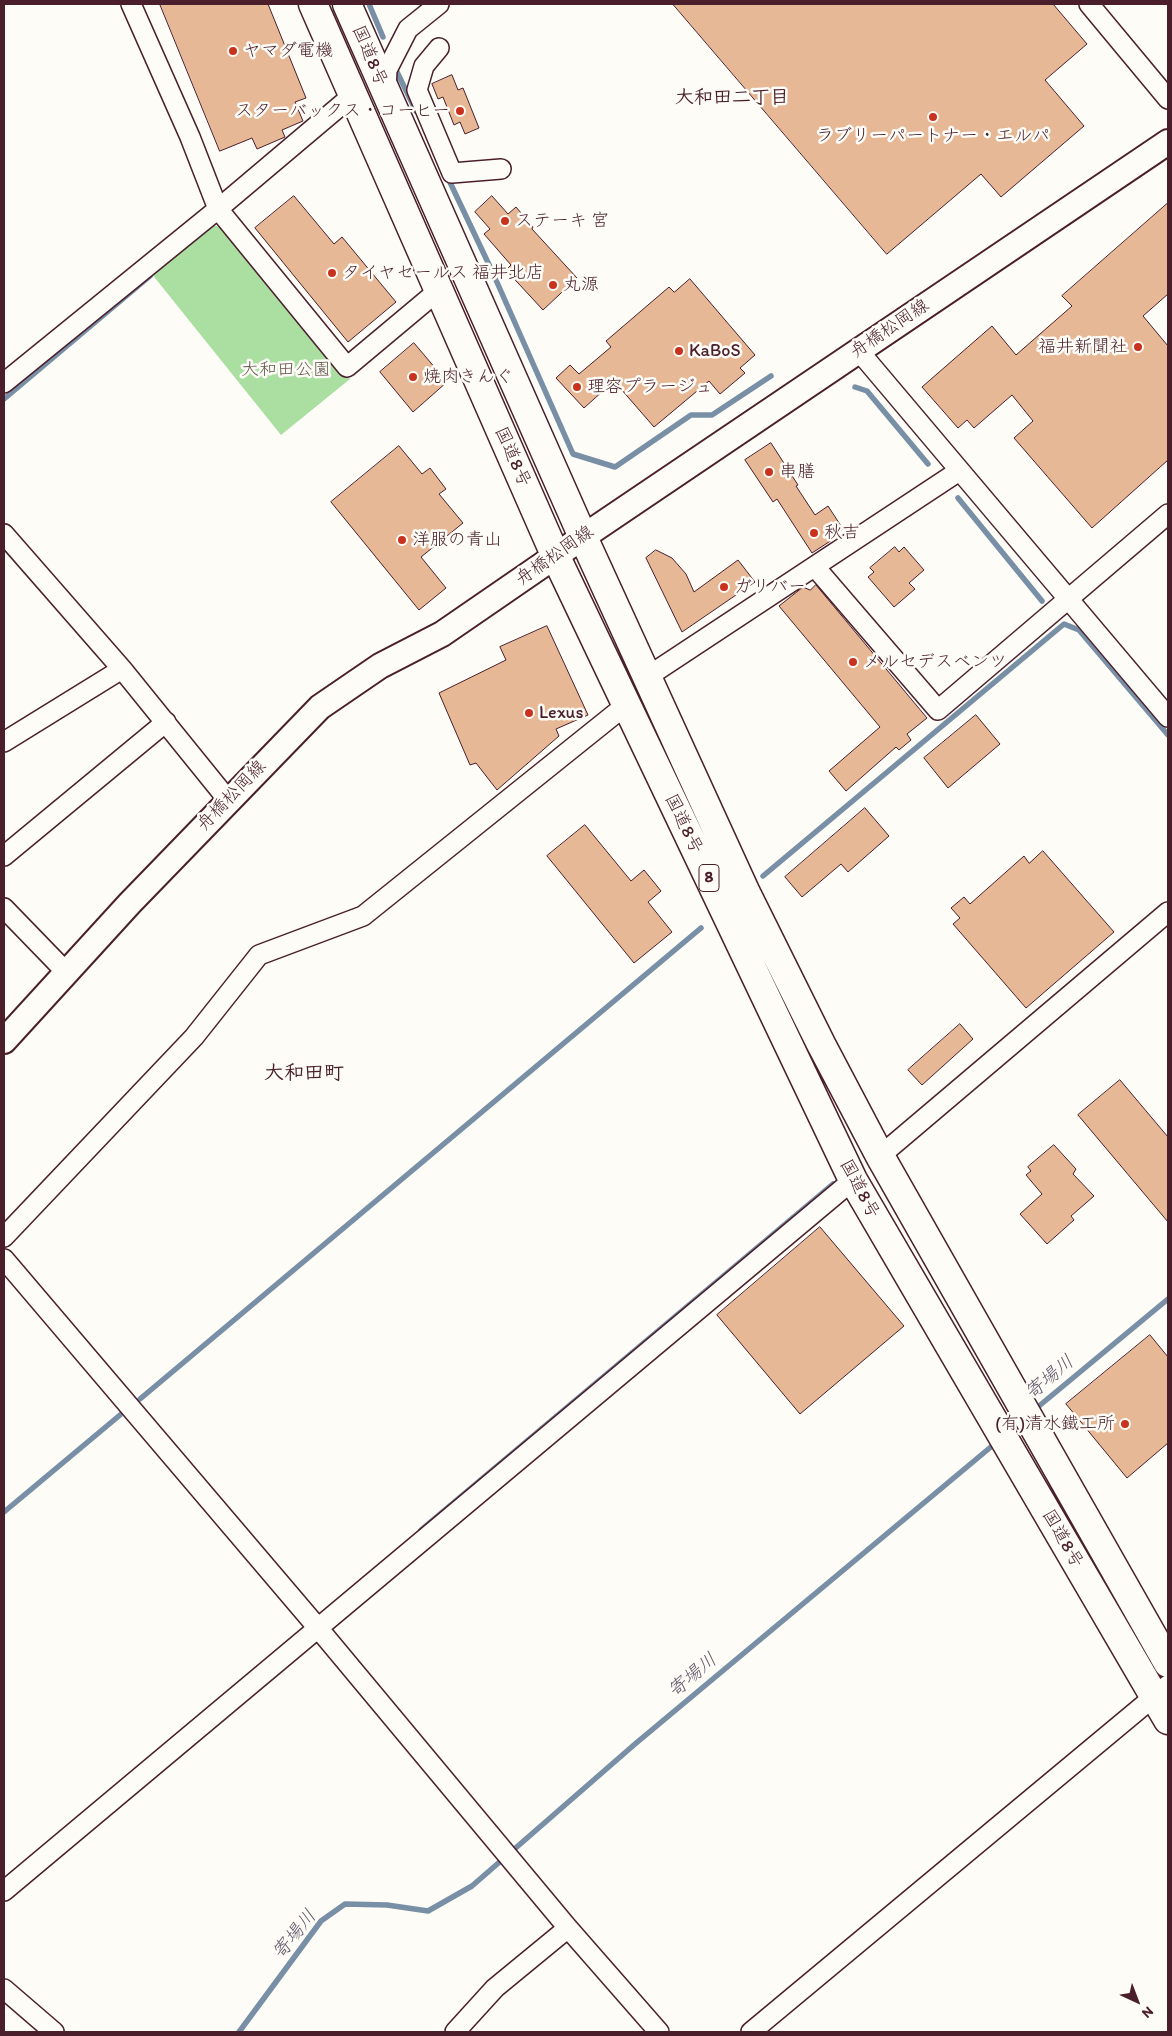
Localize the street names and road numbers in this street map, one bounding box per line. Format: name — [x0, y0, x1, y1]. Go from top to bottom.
street label: 国道8号 — [347, 22, 391, 90]
street label: 舟橋松岡線 — [847, 295, 933, 363]
street label: 国道8号 — [489, 423, 535, 491]
street label: 舟橋松岡線 — [512, 521, 598, 591]
street label: 舟橋松岡線 — [193, 756, 271, 836]
street label: 国道8号 — [659, 791, 707, 857]
road number: 8 — [699, 864, 719, 891]
street label: 国道8号 — [834, 1156, 884, 1222]
street label: 国道8号 — [1037, 1506, 1087, 1572]

